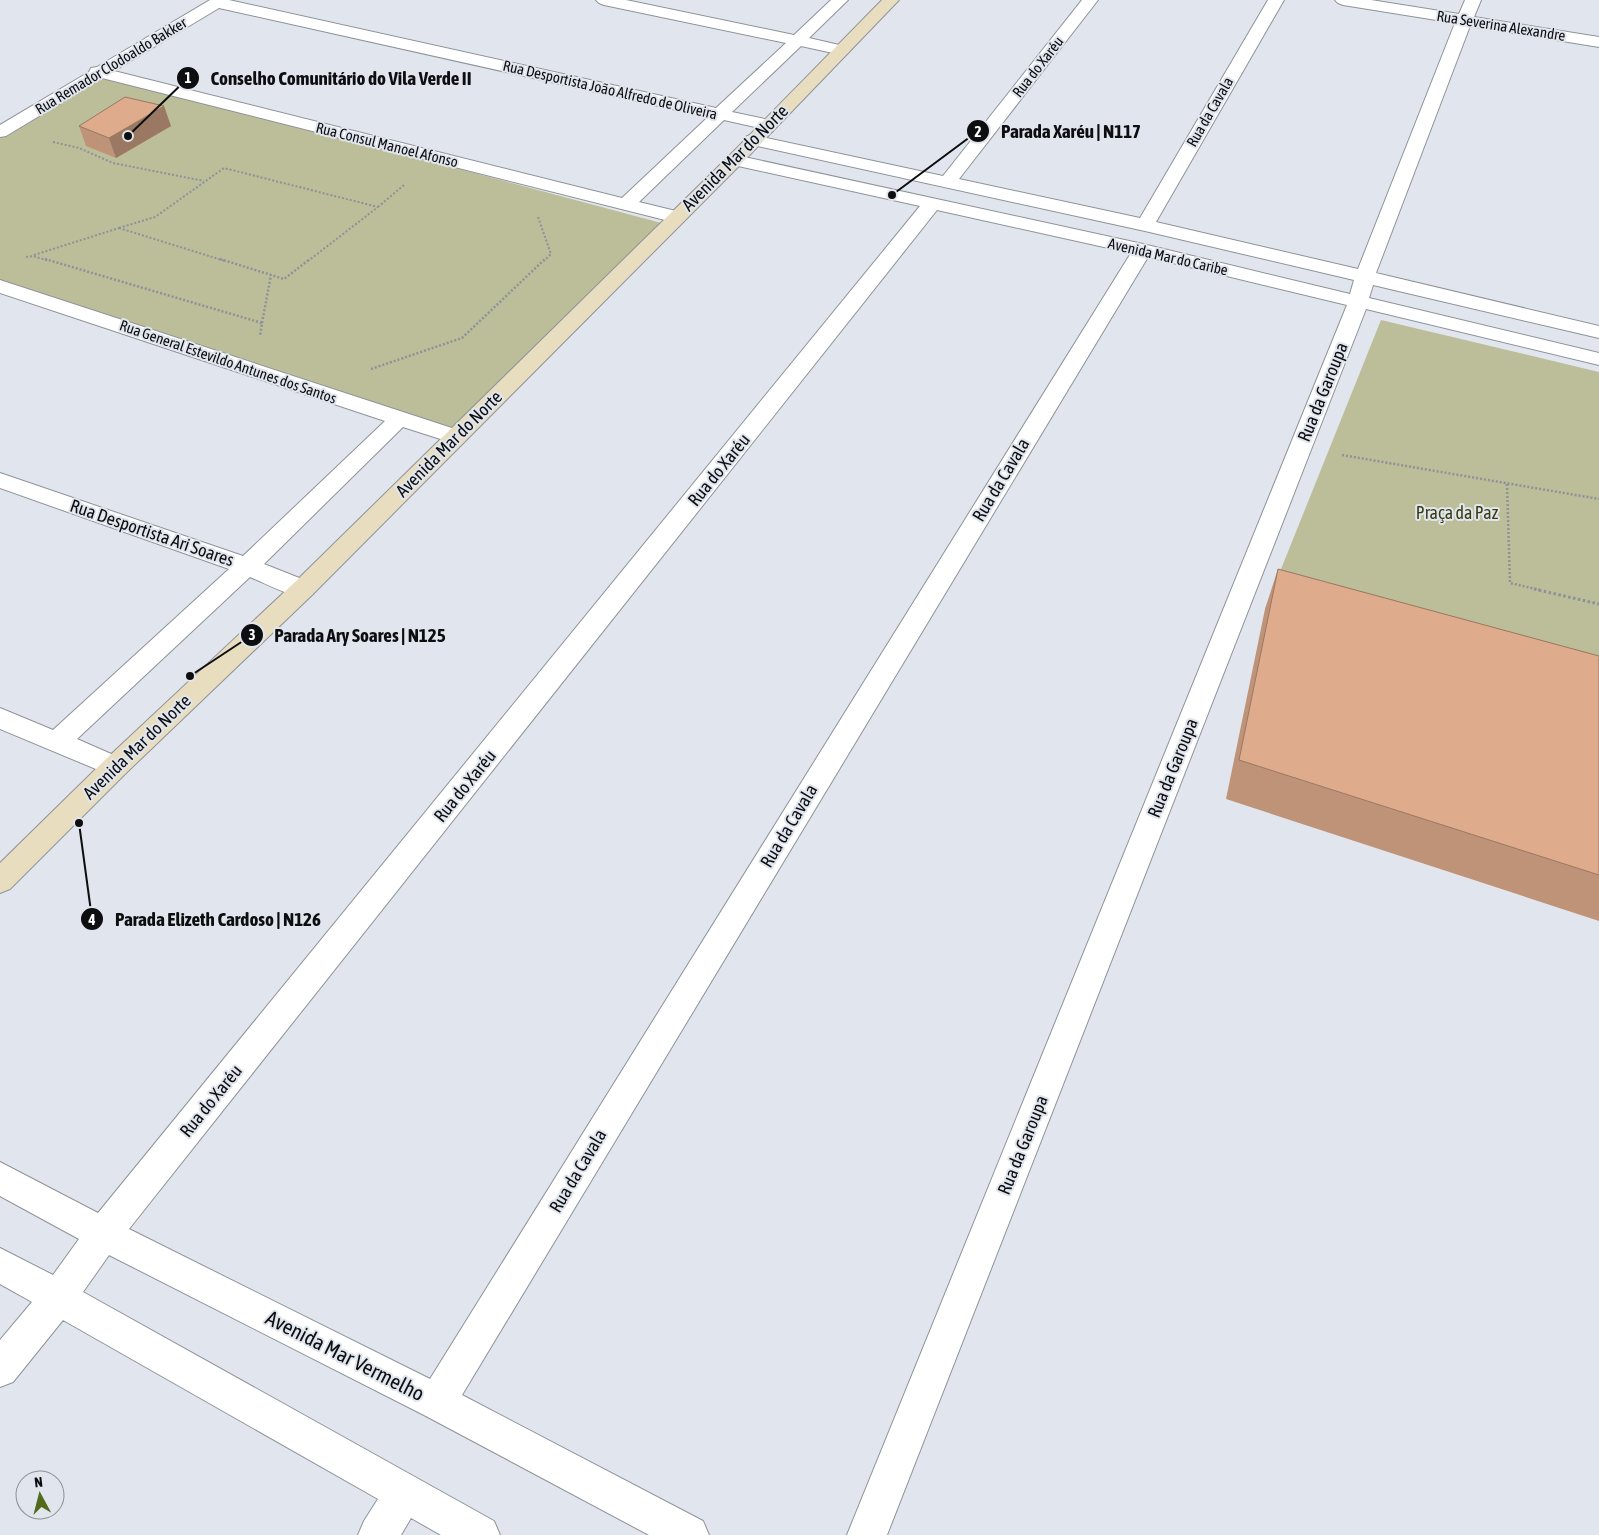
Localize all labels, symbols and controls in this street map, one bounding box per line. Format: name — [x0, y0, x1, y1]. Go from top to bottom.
street label: Rua Severina Alexandre — [1435, 7, 1567, 44]
street label: Rua Remador Clodoaldo Bakker — [32, 13, 190, 118]
street label: Rua do Xaréu — [1009, 33, 1067, 100]
street label: Rua Desportista João Alfredo de Oliveira — [501, 57, 719, 122]
callout: Conselho Comunitário do Vila Verde II — [175, 61, 481, 95]
text: Conselho Comunitário do Vila Verde II — [210, 67, 472, 89]
text: 1 — [184, 69, 192, 86]
street label: Rua da Cavala — [1183, 74, 1236, 150]
street label: Avenida Mar do Norte — [677, 100, 792, 215]
callout: Parada Xaréu | N117 — [966, 114, 1151, 148]
street label: Rua Consul Manoel Afonso — [314, 119, 460, 170]
text: Parada Xaréu | N117 — [1001, 120, 1141, 142]
text: 2 — [974, 123, 982, 140]
street label: Avenida Mar do Caribe — [1107, 234, 1230, 279]
street label: Rua General Estevildo Antunes dos Santos — [118, 316, 339, 407]
street label: Rua da Garoupa — [1293, 339, 1352, 445]
street label: Avenida Mar do Norte — [391, 386, 506, 501]
street label: Rua do Xaréu — [683, 429, 754, 510]
street label: Rua da Cavala — [968, 434, 1034, 525]
street label: Rua Desportista Ari Soares — [67, 495, 237, 570]
park label: Praça da Paz — [1416, 502, 1499, 523]
callout: Parada Ary Soares | N125 — [239, 618, 455, 652]
text: Parada Ary Soares | N125 — [274, 624, 446, 646]
text: 3 — [248, 626, 256, 643]
street label: Avenida Mar do Norte — [78, 690, 195, 803]
street label: Rua da Garoupa — [1143, 715, 1202, 821]
street label: Rua do Xaréu — [429, 745, 500, 826]
street label: Rua da Cavala — [756, 780, 822, 871]
callout: Parada Elizeth Cardoso | N126 — [80, 902, 331, 936]
text: Parada Elizeth Cardoso | N126 — [115, 908, 321, 930]
text: 4 — [87, 911, 96, 928]
street label: Rua do Xaréu — [175, 1060, 246, 1141]
street label: Rua da Garoupa — [993, 1092, 1052, 1198]
street label: Rua da Cavala — [545, 1125, 611, 1216]
street label: Avenida Mar Vermelho — [262, 1305, 429, 1405]
north arrow — [15, 1470, 65, 1520]
text: N — [33, 1474, 43, 1491]

